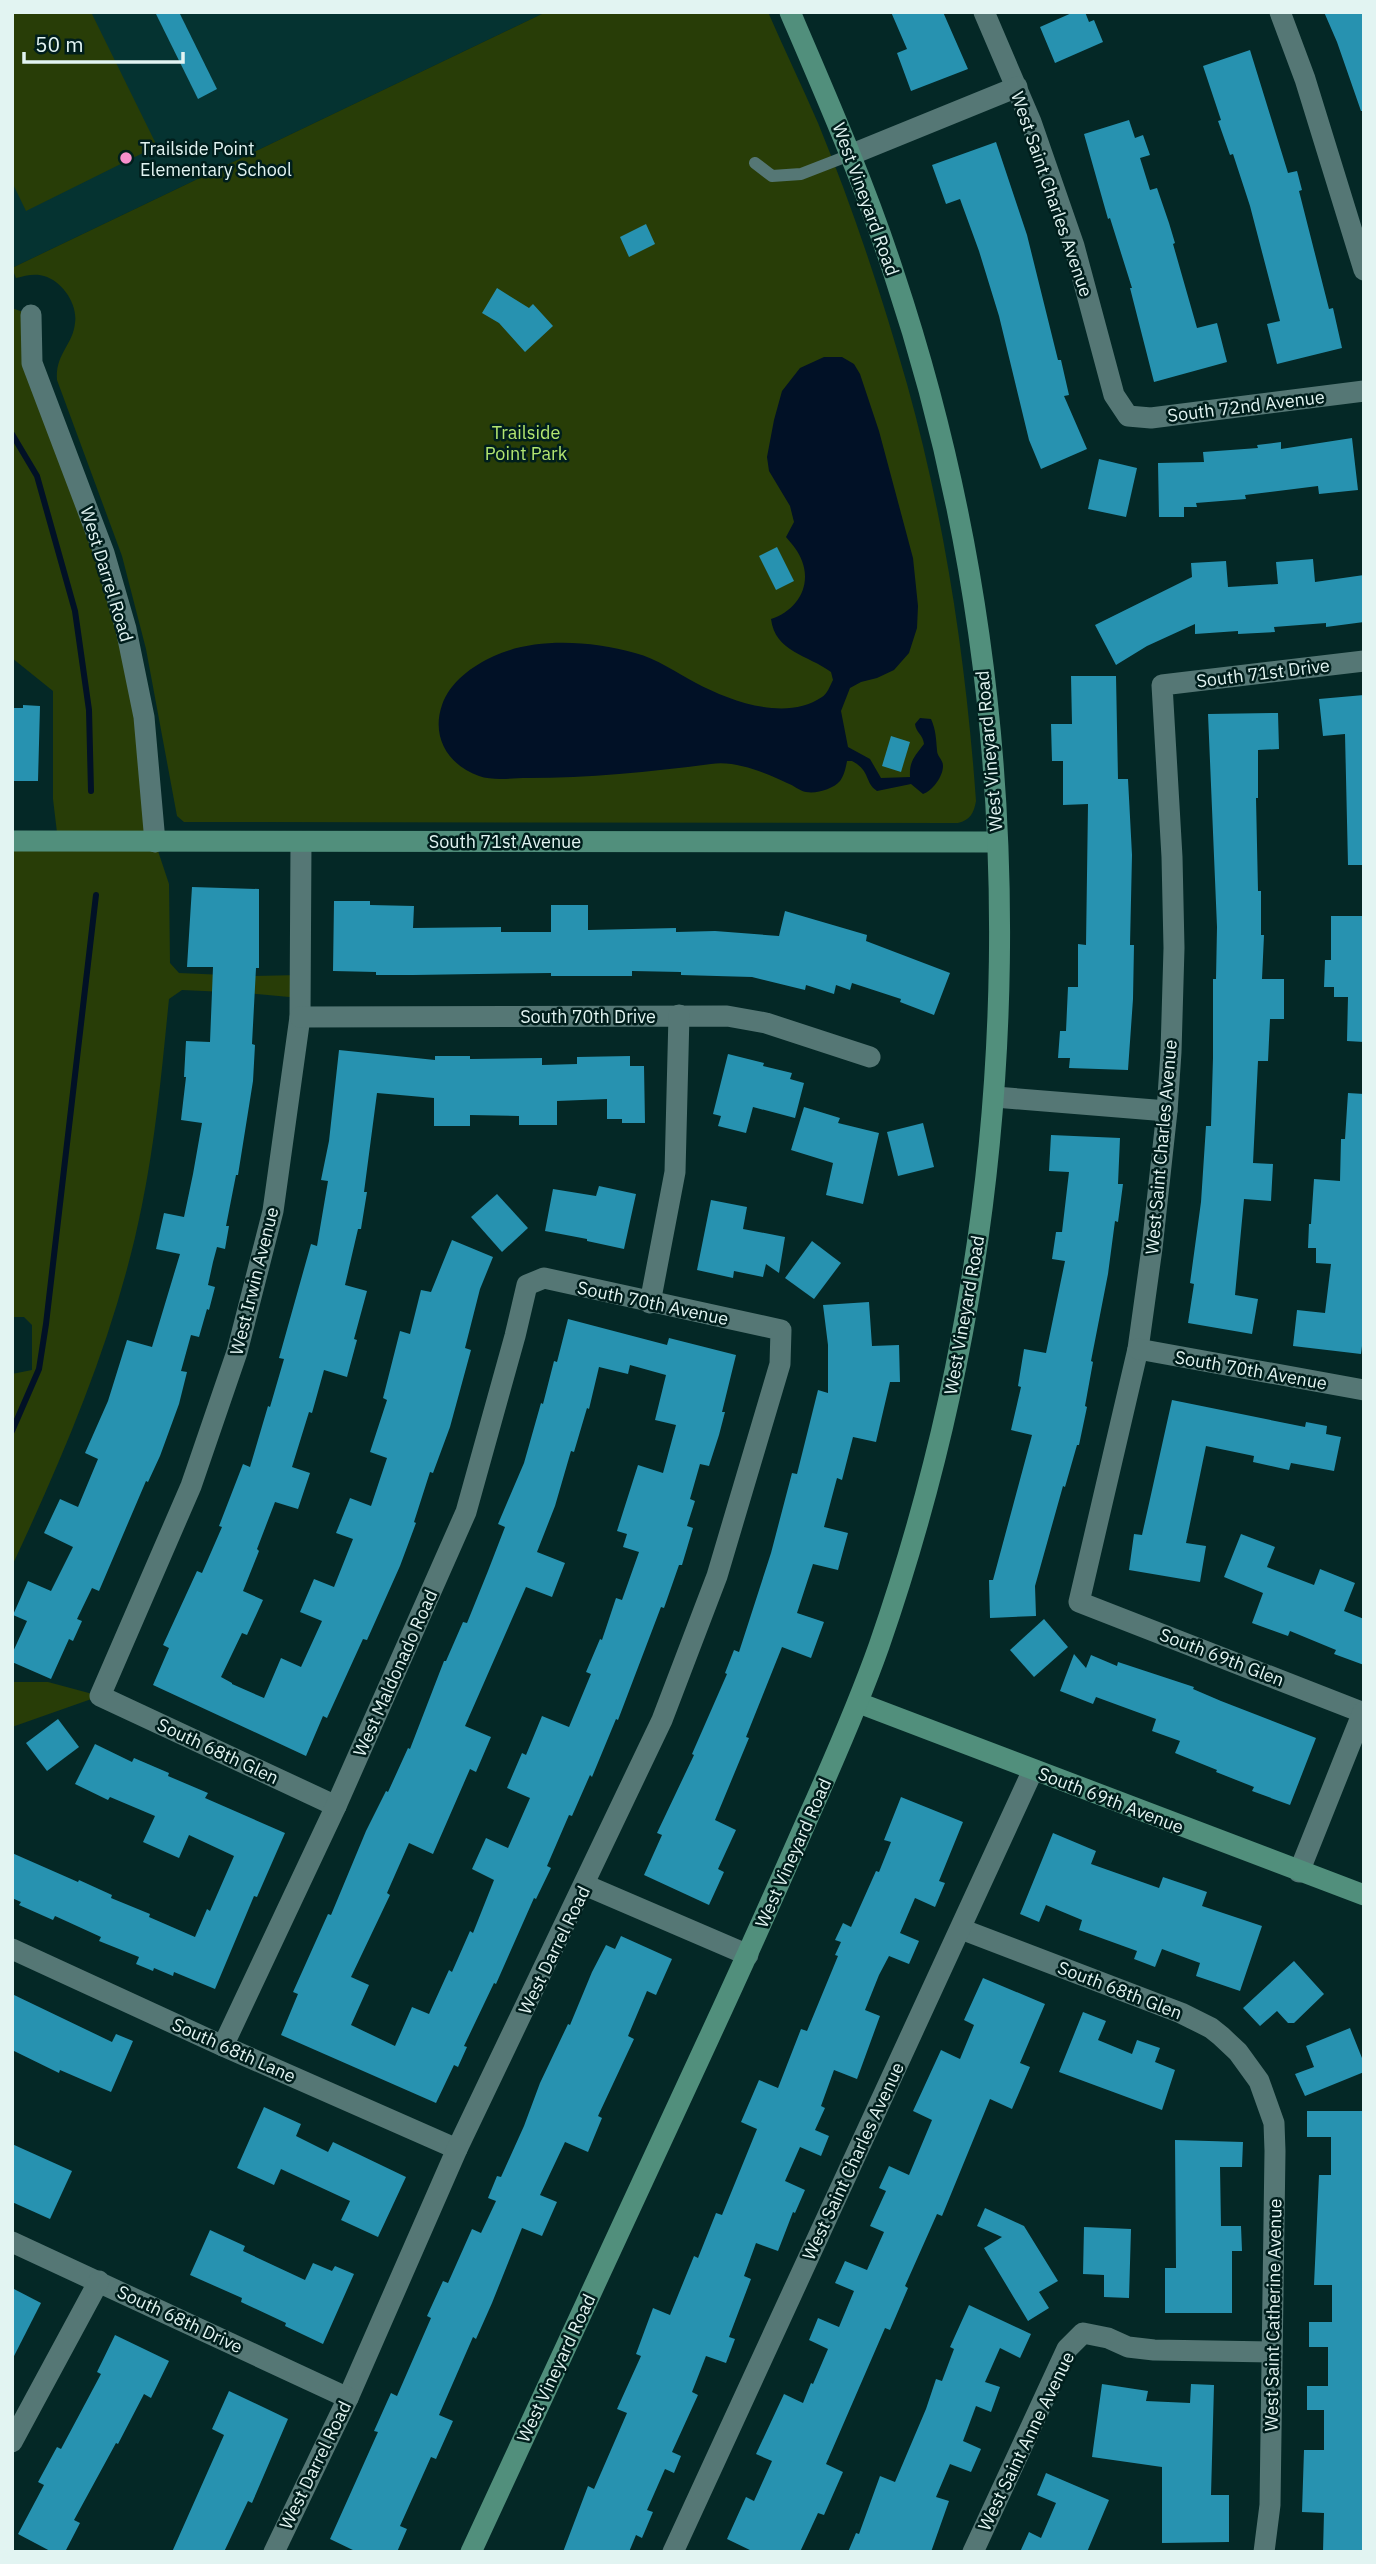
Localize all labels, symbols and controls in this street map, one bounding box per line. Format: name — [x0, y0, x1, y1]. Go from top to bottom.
scale bar — [24, 21, 184, 65]
text: 50 m — [35, 30, 84, 58]
street label: West Saint Charles Avenue — [1006, 88, 1098, 300]
street label: West Vineyard Road — [828, 119, 904, 279]
place label: Trailside Point Elementary School — [140, 137, 292, 181]
marker: Trailside Point Elementary School — [118, 150, 134, 166]
street label: South 72nd Avenue — [1166, 385, 1326, 427]
park label: Trailside Point Park — [485, 421, 568, 465]
street label: West Darrel Road — [76, 504, 138, 644]
street label: South 71st Drive — [1195, 653, 1331, 693]
street label: West Vineyard Road — [971, 670, 1007, 832]
street label: South 71st Avenue — [429, 830, 581, 853]
street label: South 70th Drive — [520, 1005, 656, 1028]
street label: West Saint Charles Avenue — [1140, 1038, 1182, 1255]
street label: West Irwin Avenue — [224, 1205, 284, 1357]
street label: West Vineyard Road — [939, 1234, 989, 1396]
street label: South 70th Avenue — [575, 1276, 731, 1330]
street label: South 70th Avenue — [1173, 1345, 1329, 1395]
street label: West Maldonado Road — [348, 1586, 442, 1760]
street label: South 69th Glen — [1157, 1623, 1287, 1691]
street label: South 68th Glen — [154, 1713, 282, 1789]
street label: South 69th Avenue — [1035, 1762, 1187, 1838]
street label: West Vineyard Road — [750, 1775, 836, 1931]
street label: West Darrel Road — [513, 1882, 595, 2018]
street label: South 68th Glen — [1055, 1956, 1185, 2024]
street label: South 68th Lane — [169, 2013, 299, 2088]
street label: West Saint Charles Avenue — [797, 2058, 909, 2264]
street label: West Saint Catherine Avenue — [1259, 2198, 1287, 2432]
street label: South 68th Drive — [114, 2280, 246, 2358]
street label: West Vineyard Road — [512, 2290, 600, 2446]
street label: West Saint Anne Avenue — [973, 2348, 1079, 2534]
street label: West Darrel Road — [274, 2397, 356, 2533]

